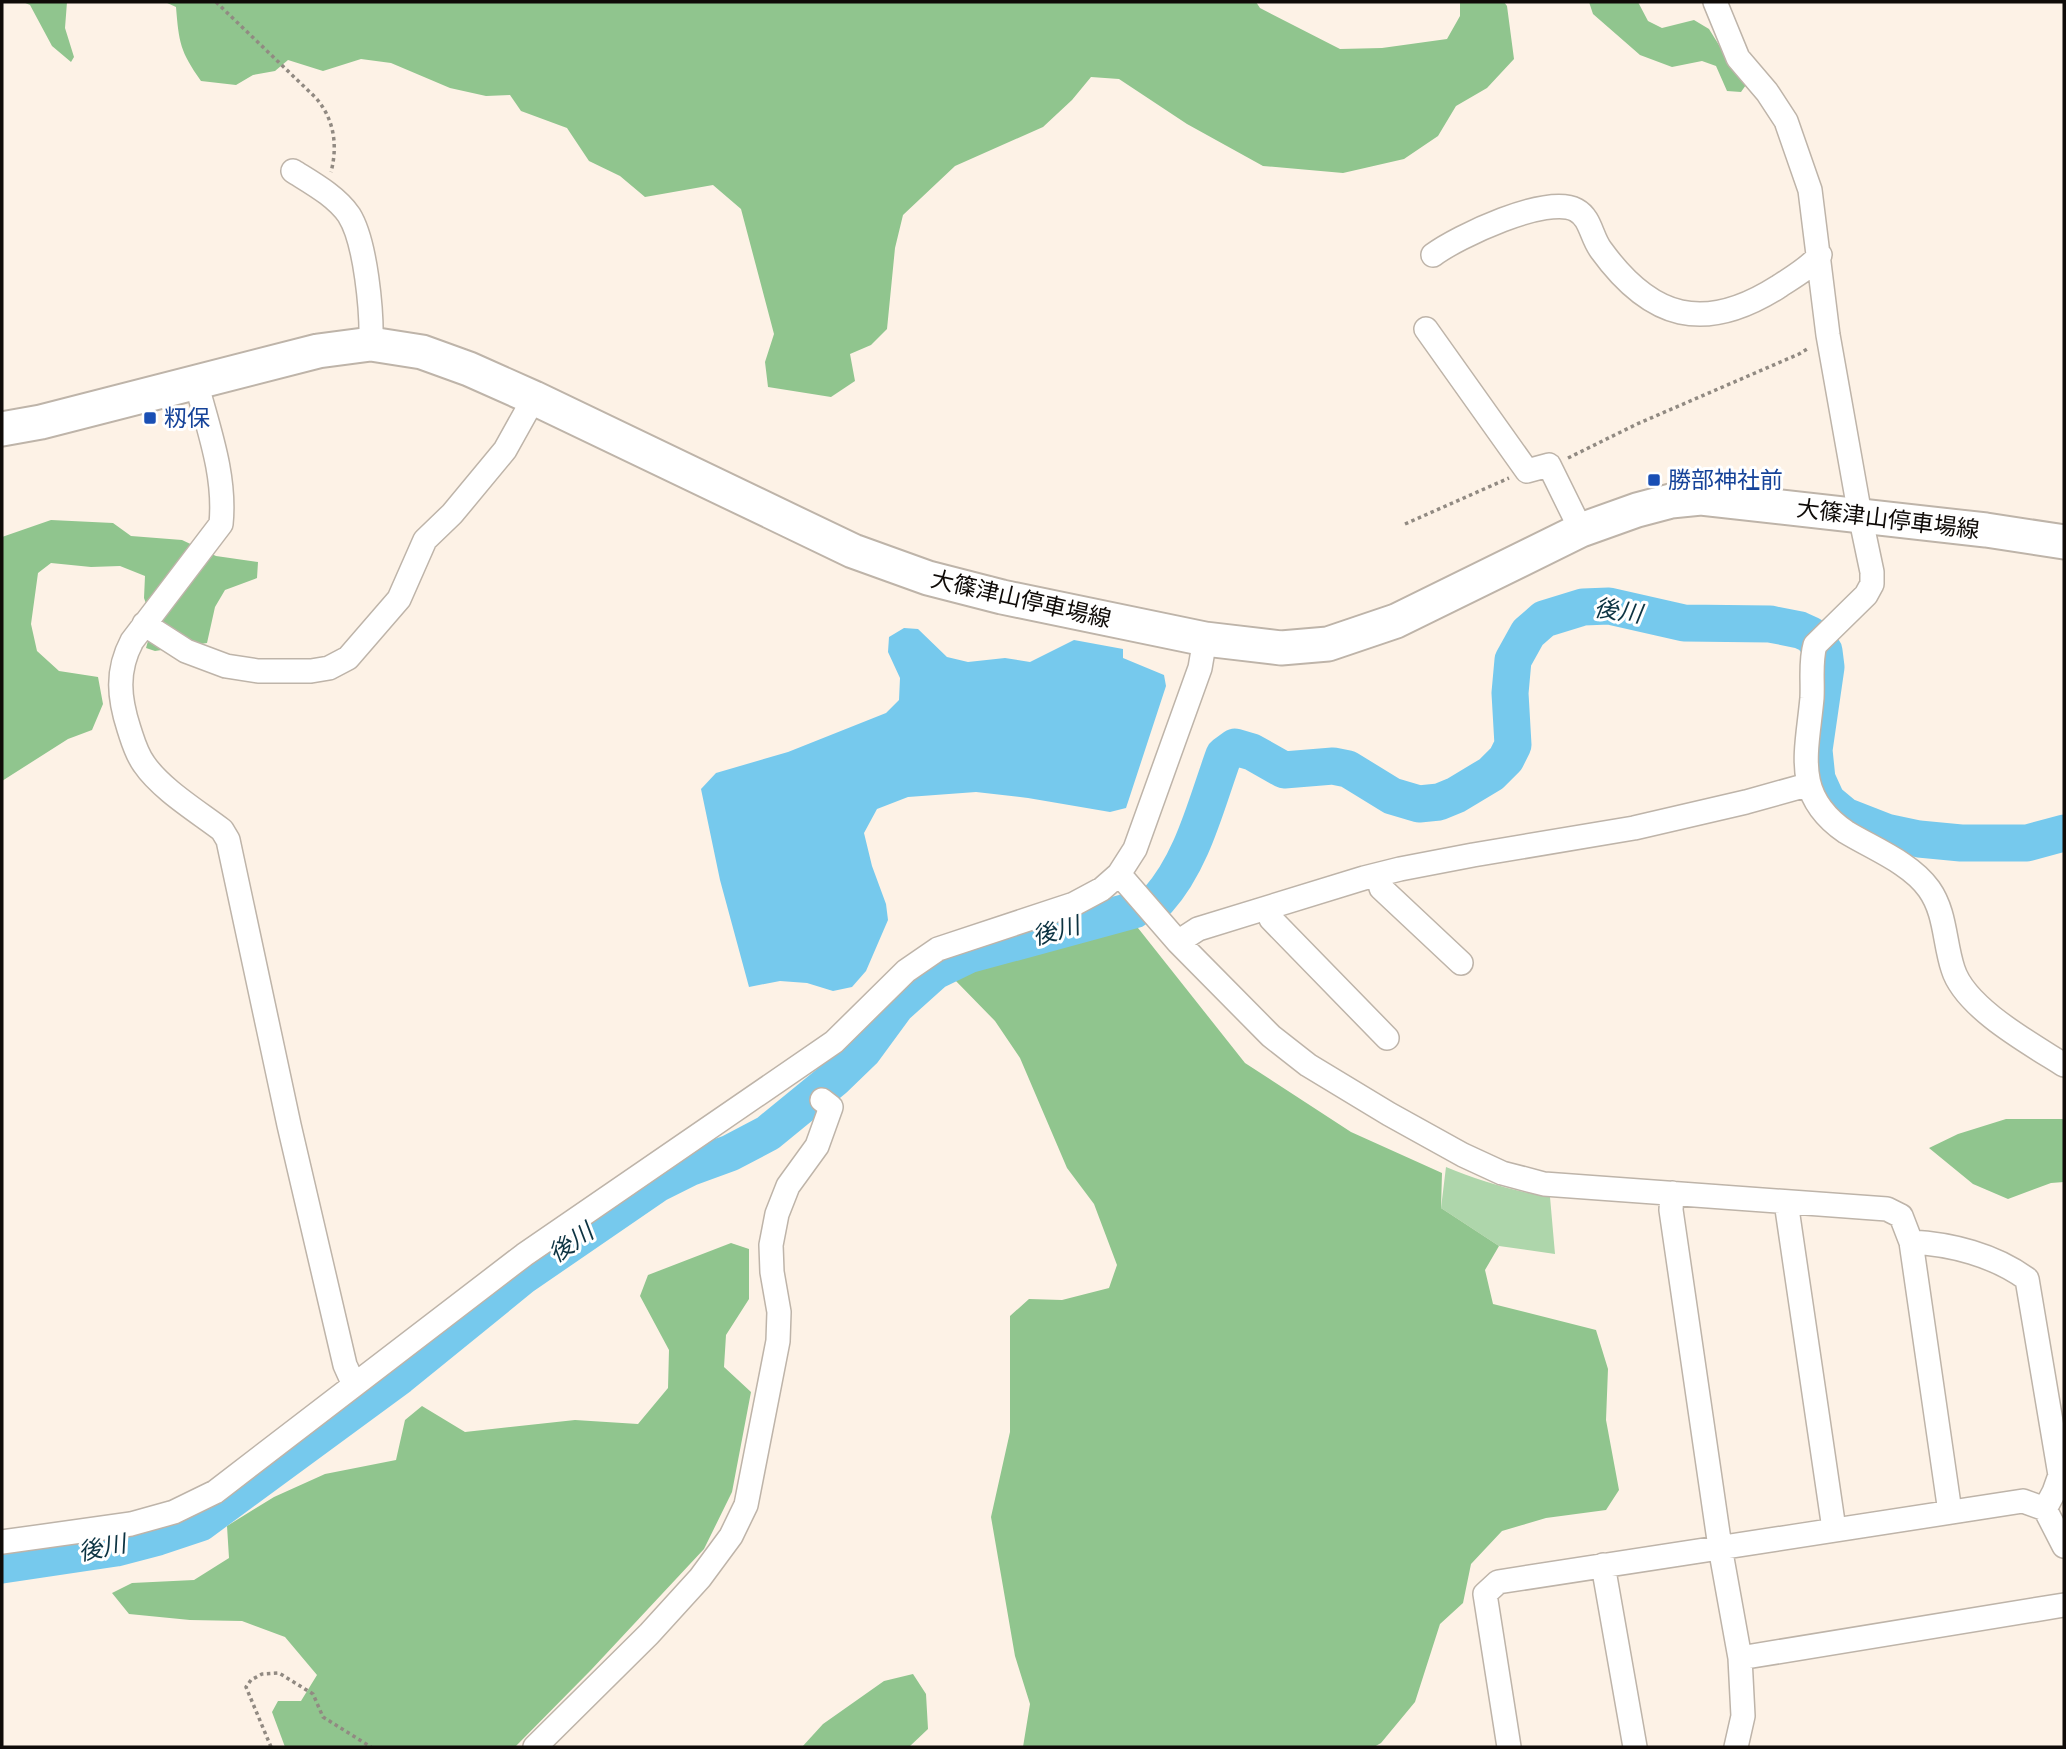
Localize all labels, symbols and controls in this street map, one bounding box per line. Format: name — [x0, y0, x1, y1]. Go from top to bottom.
place label: 籾保 — [164, 404, 210, 432]
marker: 籾保 — [142, 410, 158, 426]
place label: 勝部神社前 — [1668, 466, 1783, 494]
marker: 勝部神社前 — [1646, 472, 1662, 488]
street label: 大篠津山停車場線 — [1795, 494, 1981, 544]
street label: 大篠津山停車場線 — [928, 565, 1114, 633]
water label: 後川 — [1592, 593, 1647, 629]
water label: 後川 — [1029, 910, 1086, 951]
water label: 後川 — [543, 1215, 601, 1268]
water label: 後川 — [76, 1528, 131, 1566]

